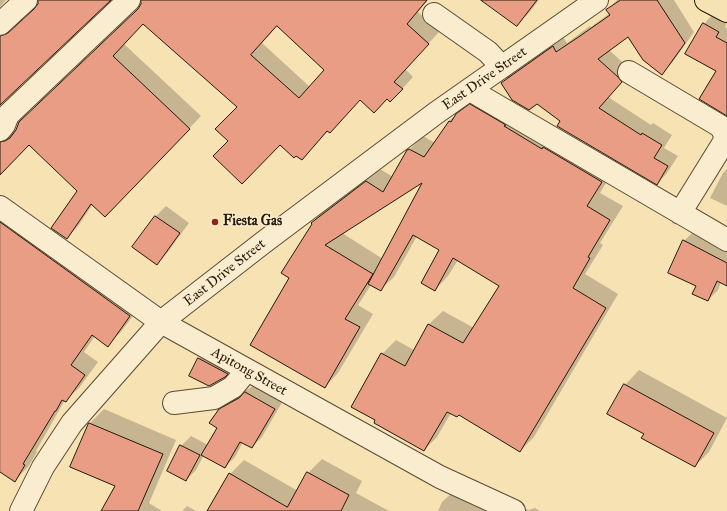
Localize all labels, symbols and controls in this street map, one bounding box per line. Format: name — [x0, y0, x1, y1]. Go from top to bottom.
street label: East Drive Street — [440, 44, 530, 114]
place label: Fiesta Gas — [223, 214, 282, 230]
marker: Fiesta Gas — [210, 217, 220, 227]
street label: East Drive Street — [181, 236, 269, 310]
street label: Apitong Street — [208, 344, 290, 400]

